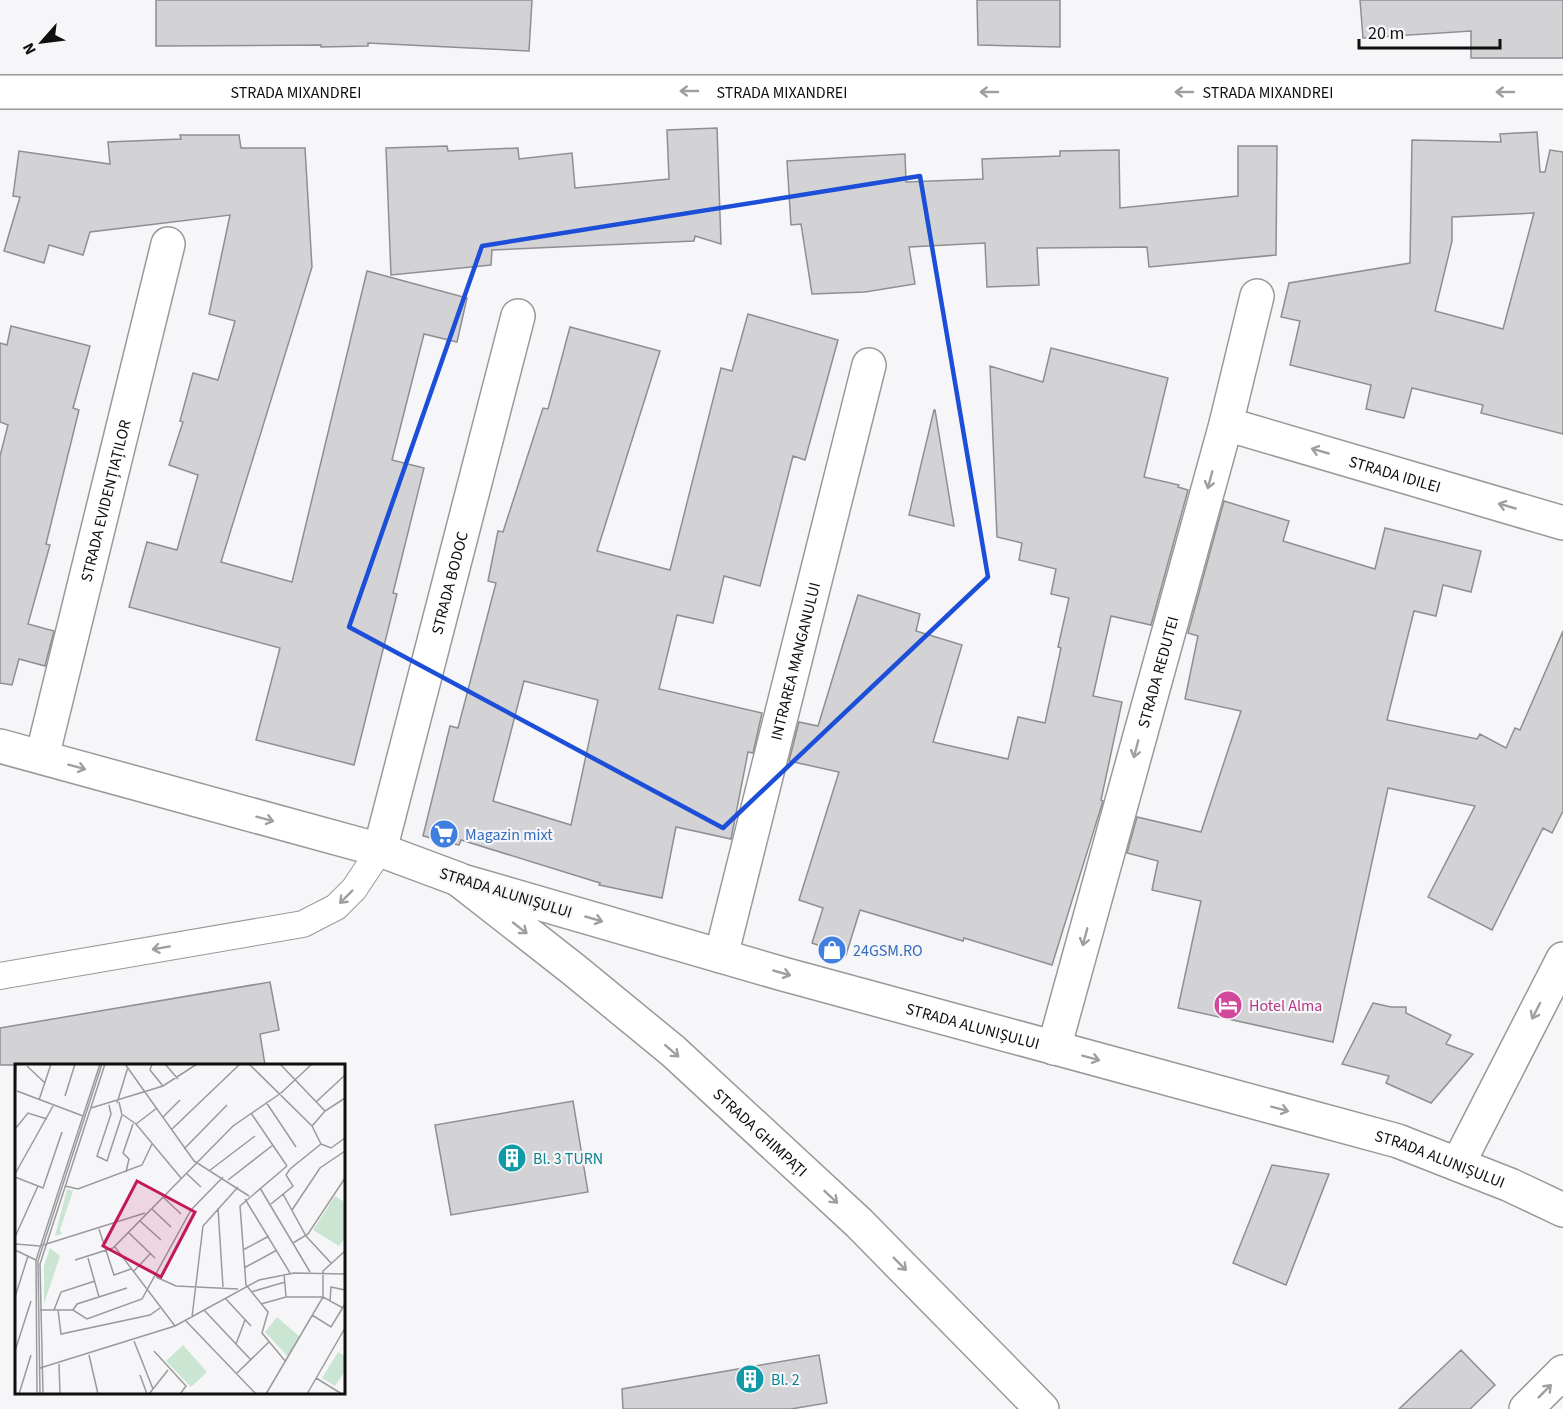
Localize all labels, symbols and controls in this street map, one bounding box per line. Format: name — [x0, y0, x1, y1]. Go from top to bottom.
north arrow — [12, 12, 72, 72]
scale bar — [1359, 12, 1500, 50]
text: 20 m — [1368, 21, 1404, 46]
text: N — [17, 39, 42, 58]
street label: STRADA MIXANDREI — [231, 82, 361, 104]
street label: STRADA MIXANDREI — [717, 82, 847, 104]
street label: STRADA MIXANDREI — [1203, 82, 1333, 104]
one-way arrow — [679, 85, 699, 97]
one-way arrow — [979, 86, 999, 98]
one-way arrow — [1174, 86, 1194, 98]
one-way arrow — [1495, 86, 1515, 98]
street label: STRADA EVIDENȚIAȚILOR — [75, 418, 136, 584]
one-way arrow — [1311, 445, 1330, 456]
street label: STRADA IDILEI — [1346, 451, 1443, 498]
one-way arrow — [1204, 470, 1215, 489]
one-way arrow — [1498, 500, 1517, 511]
street label: STRADA BODOC — [426, 529, 474, 637]
street label: INTRAREA MANGANULUI — [765, 580, 826, 743]
street label: STRADA REDUTEI — [1133, 614, 1184, 731]
one-way arrow — [1130, 739, 1142, 758]
one-way arrow — [67, 761, 86, 773]
one-way arrow — [255, 813, 274, 825]
supermarket icon: Magazin mixt — [428, 818, 460, 850]
place label: Magazin mixt — [465, 824, 553, 846]
street label: STRADA ALUNIȘULUI — [437, 862, 575, 924]
one-way arrow — [338, 890, 353, 905]
one-way arrow — [585, 914, 604, 925]
one-way arrow — [512, 922, 528, 934]
one-way arrow — [1078, 927, 1090, 946]
shop icon: 24GSM.RO — [816, 934, 848, 966]
place label: 24GSM.RO — [853, 940, 923, 962]
one-way arrow — [151, 943, 171, 954]
one-way arrow — [772, 968, 791, 979]
hotel icon: Hotel Alma — [1212, 989, 1244, 1021]
place label: Hotel Alma — [1249, 995, 1322, 1017]
street label: STRADA ALUNIȘULUI — [903, 998, 1042, 1055]
one-way arrow — [1530, 1002, 1541, 1020]
one-way arrow — [664, 1044, 679, 1058]
one-way arrow — [1081, 1053, 1100, 1065]
inset map — [15, 1064, 345, 1394]
street label: STRADA GHIMPAȚI — [708, 1084, 812, 1182]
one-way arrow — [1270, 1104, 1289, 1116]
street label: STRADA ALUNIȘULUI — [1372, 1125, 1508, 1194]
building icon: Bl. 3 TURN — [496, 1142, 528, 1174]
place label: Bl. 3 TURN — [533, 1148, 603, 1170]
one-way arrow — [823, 1190, 838, 1204]
one-way arrow — [893, 1257, 908, 1272]
building icon: Bl. 2 — [734, 1363, 766, 1395]
place label: Bl. 2 — [771, 1369, 800, 1391]
one-way arrow — [1537, 1383, 1552, 1398]

